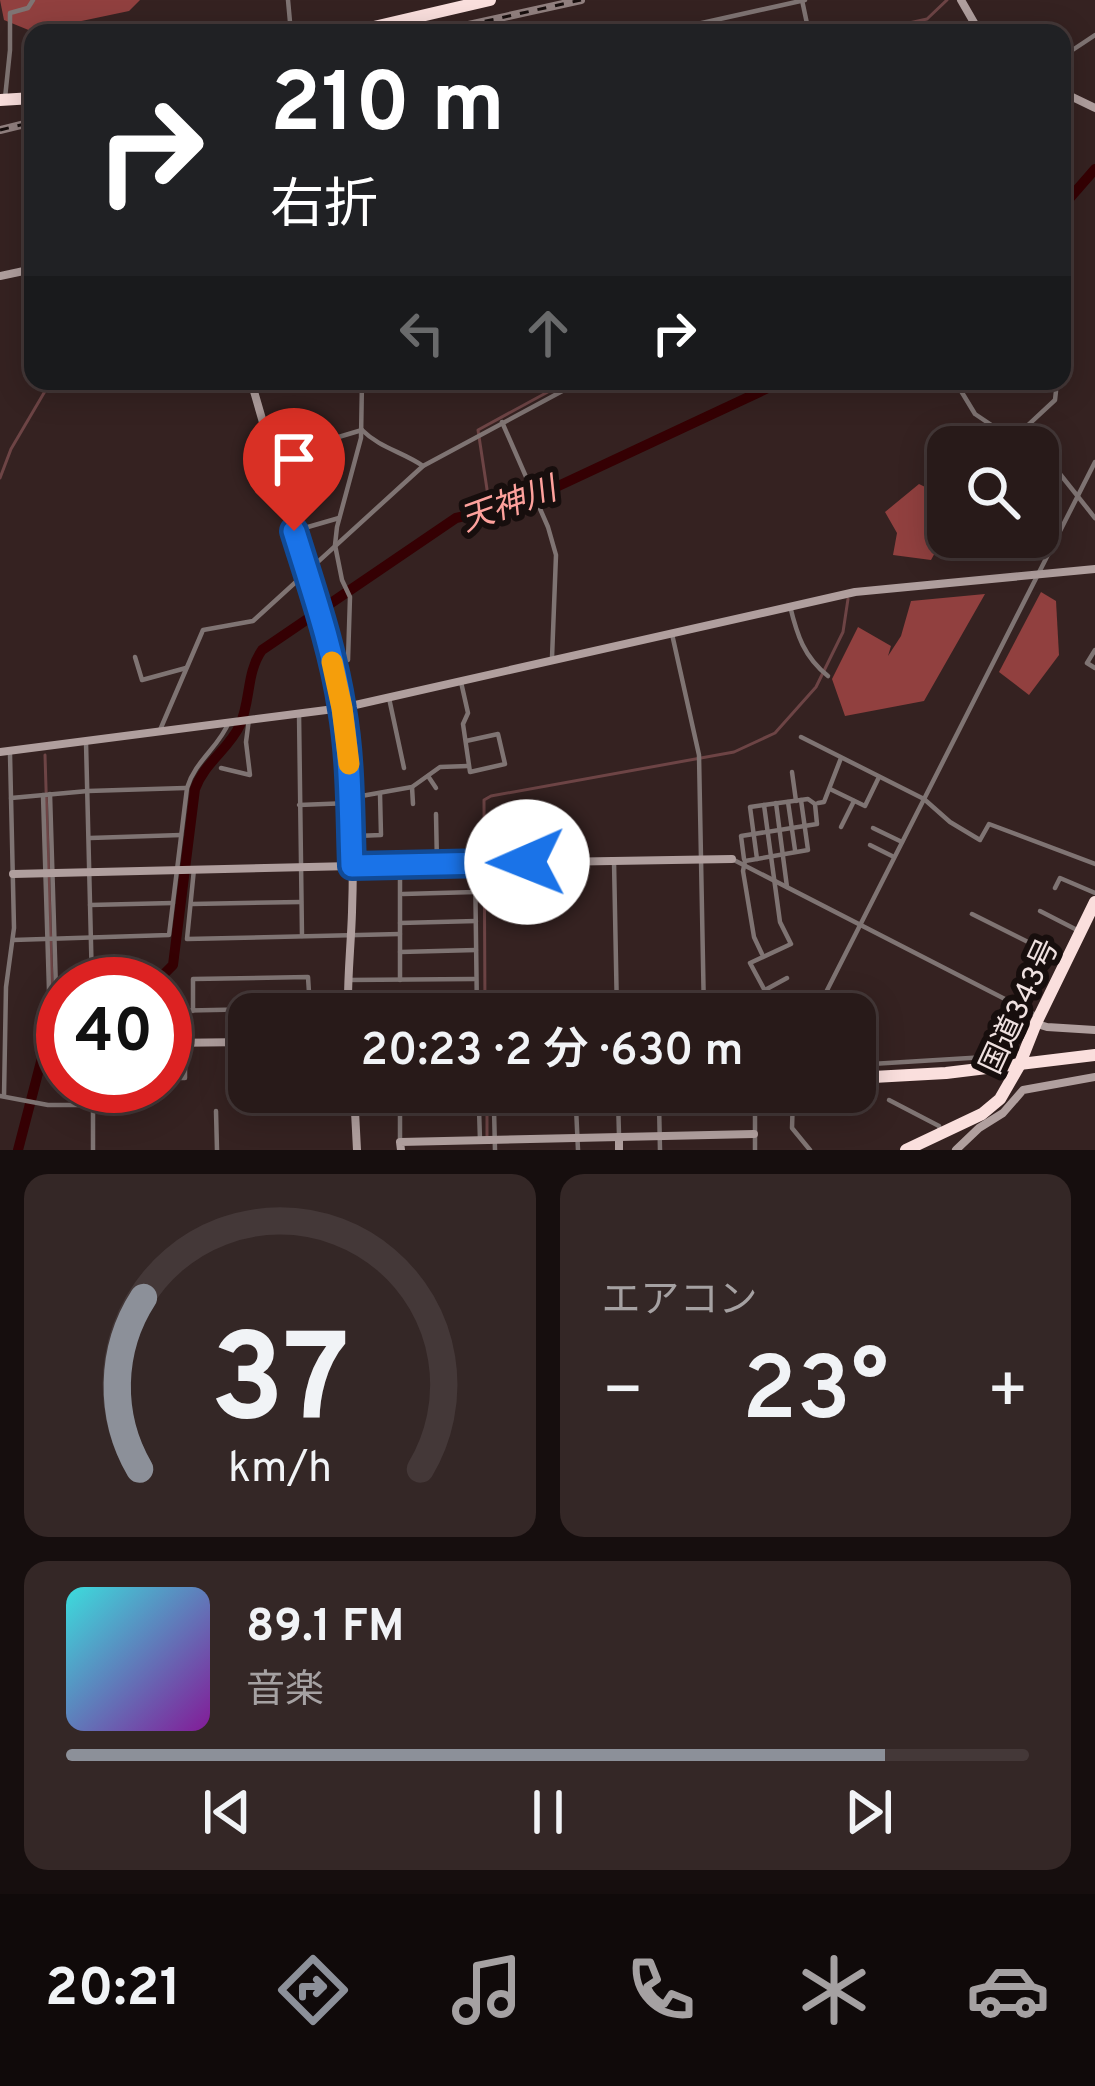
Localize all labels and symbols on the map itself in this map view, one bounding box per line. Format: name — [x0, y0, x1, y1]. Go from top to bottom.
pin — [243, 408, 345, 531]
water label: 天神川 — [456, 469, 566, 543]
position arrow — [464, 799, 590, 925]
street label: 国道343号 — [974, 934, 1069, 1080]
speed limit sign: 40 — [36, 957, 192, 1113]

